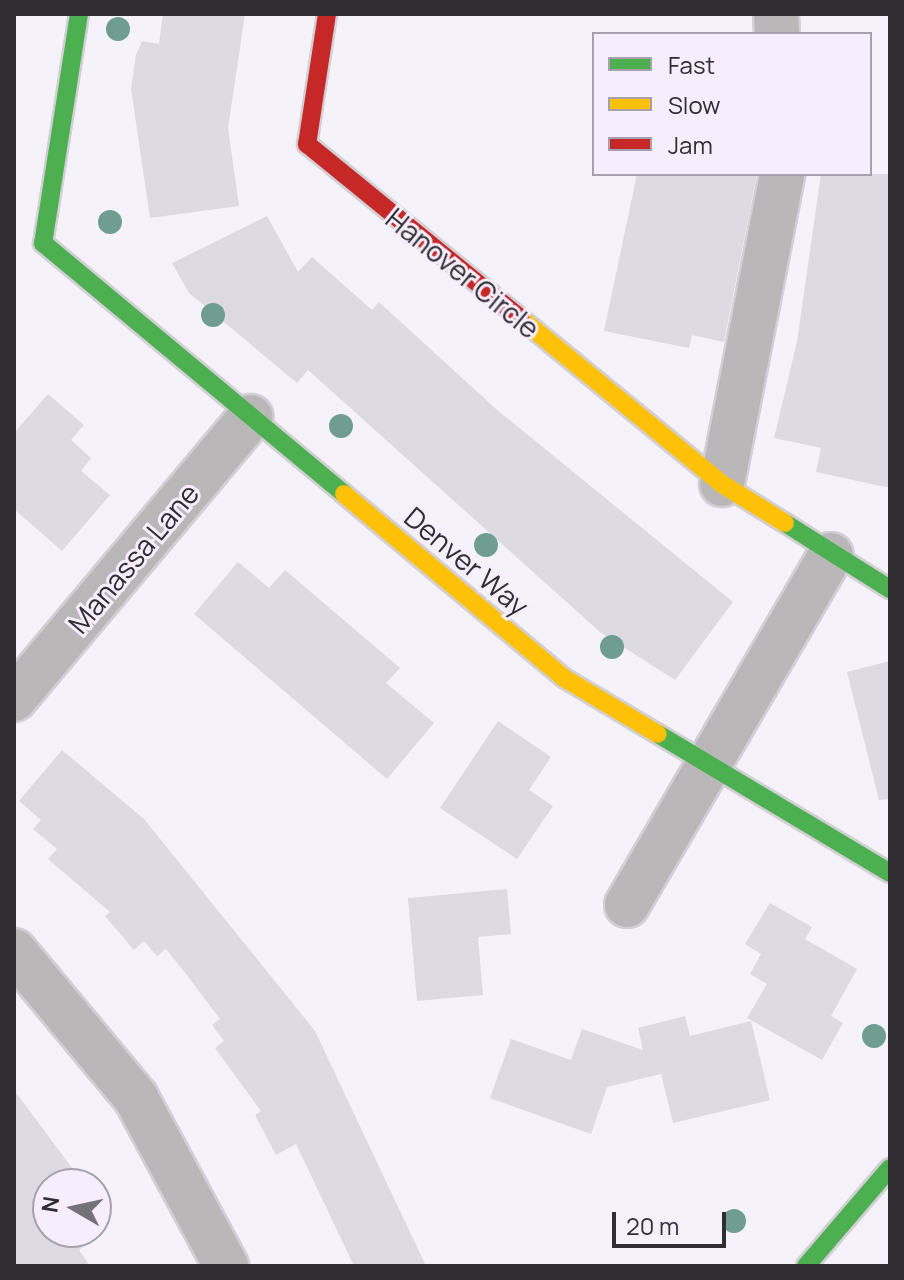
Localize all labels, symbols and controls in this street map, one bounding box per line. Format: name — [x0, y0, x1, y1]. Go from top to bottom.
legend — [592, 32, 872, 176]
text: Fast — [668, 48, 715, 81]
text: Slow — [668, 88, 721, 121]
text: Jam — [668, 128, 713, 161]
street label: Hanover Circle — [380, 201, 546, 345]
street label: Manassa Lane — [61, 477, 205, 639]
street label: Denver Way — [398, 499, 536, 623]
north arrow — [32, 1168, 112, 1248]
text: N — [34, 1194, 66, 1215]
scale bar — [616, 1196, 730, 1246]
text: 20 m — [626, 1209, 679, 1242]

